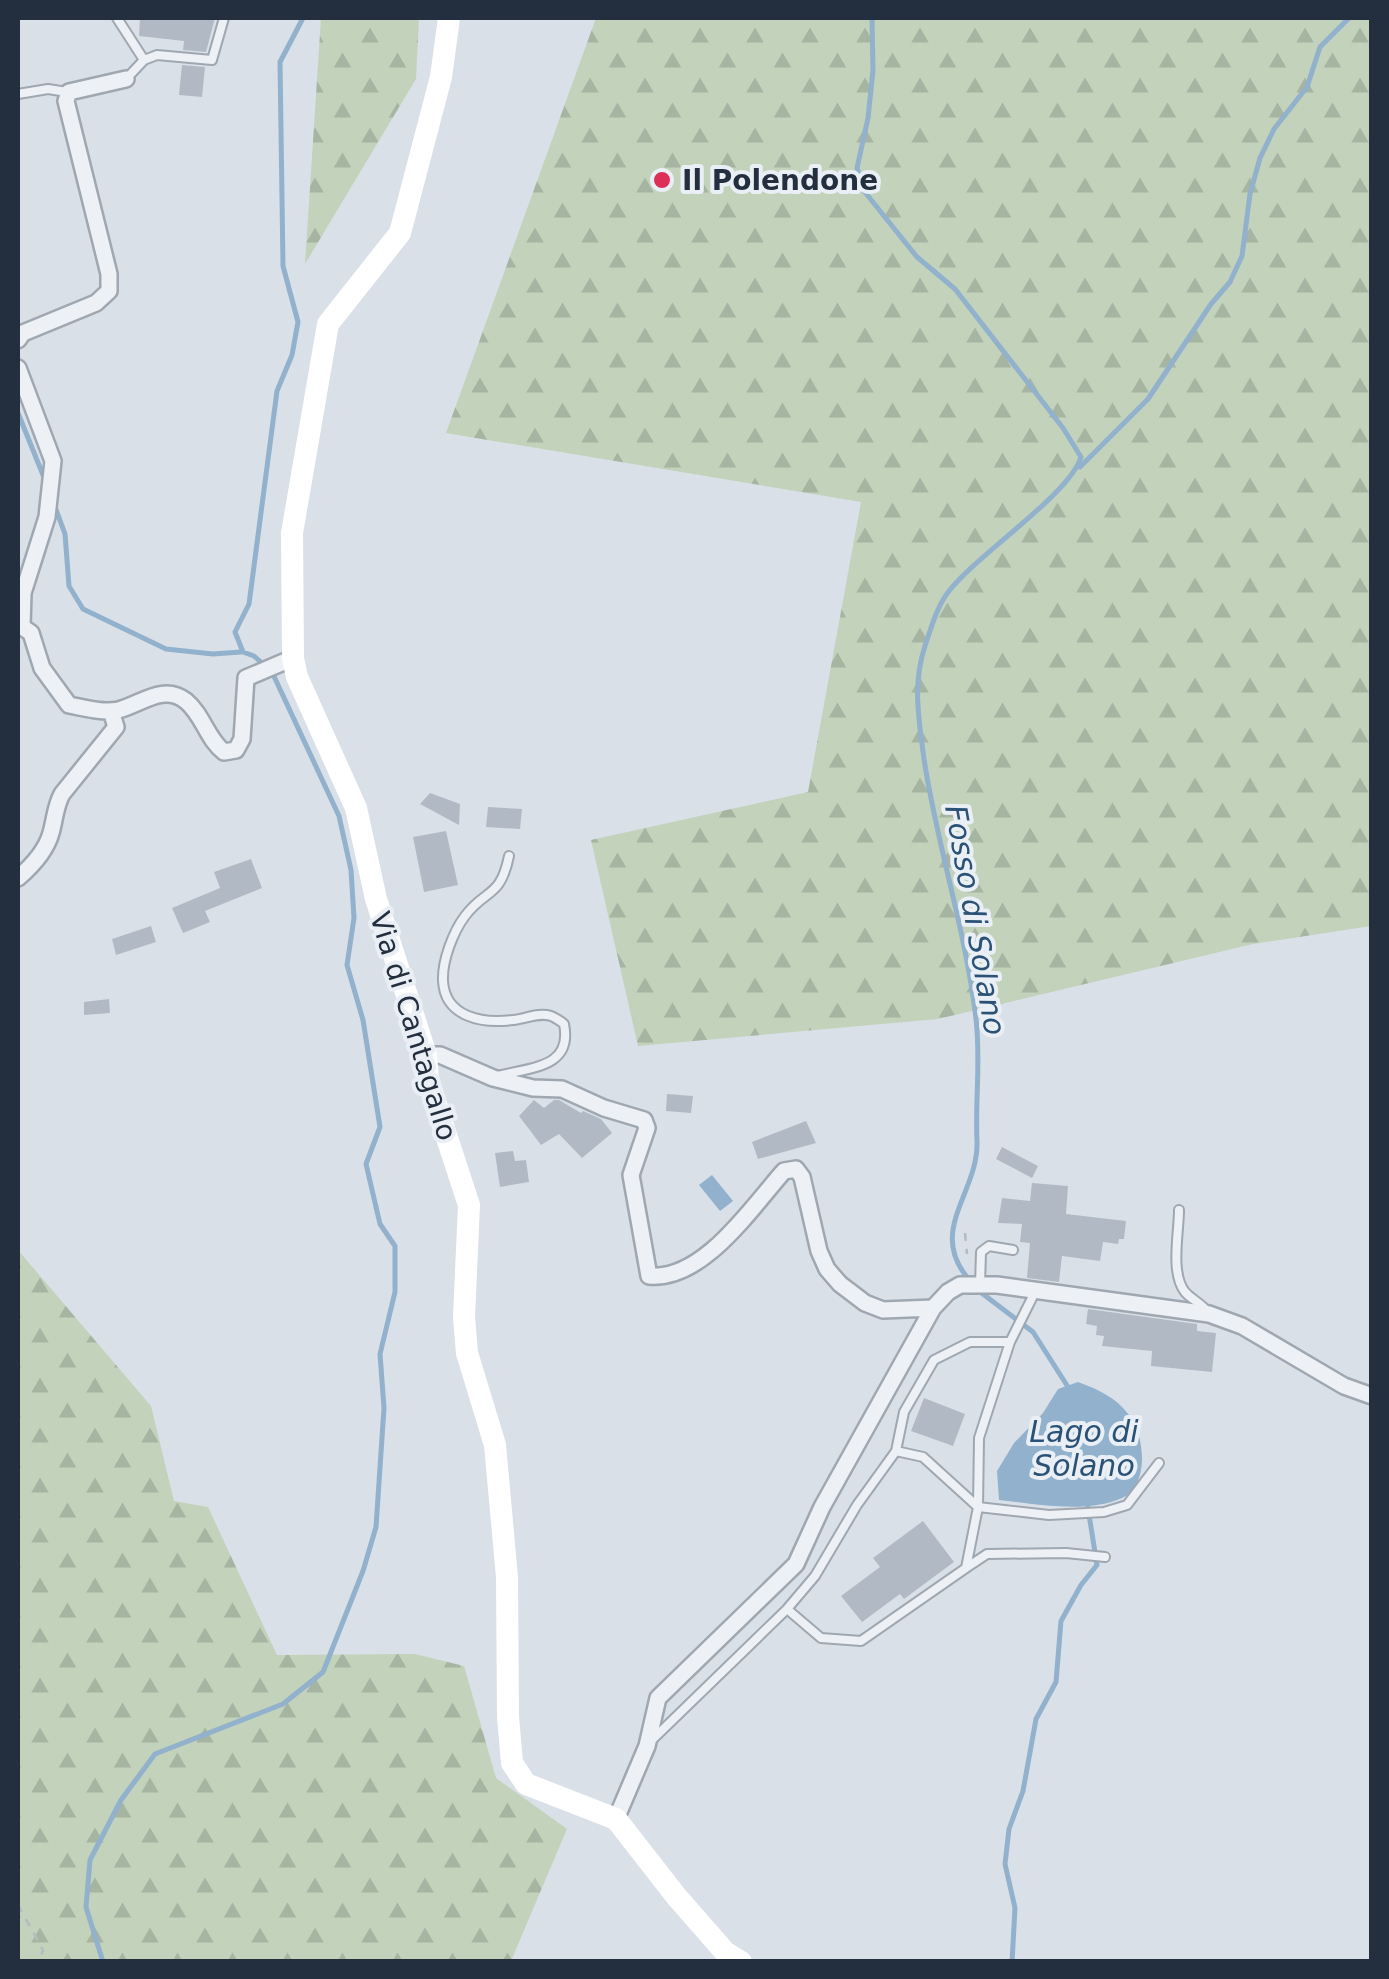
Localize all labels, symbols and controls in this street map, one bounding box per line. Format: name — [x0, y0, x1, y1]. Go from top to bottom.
place label: Il Polendone — [682, 164, 878, 197]
marker: Il Polendone — [651, 169, 673, 191]
water label: Fosso di Solano — [938, 802, 1013, 1038]
street label: Via di Cantagallo — [363, 908, 464, 1144]
water label: Lago di Solano — [1029, 1414, 1139, 1483]

